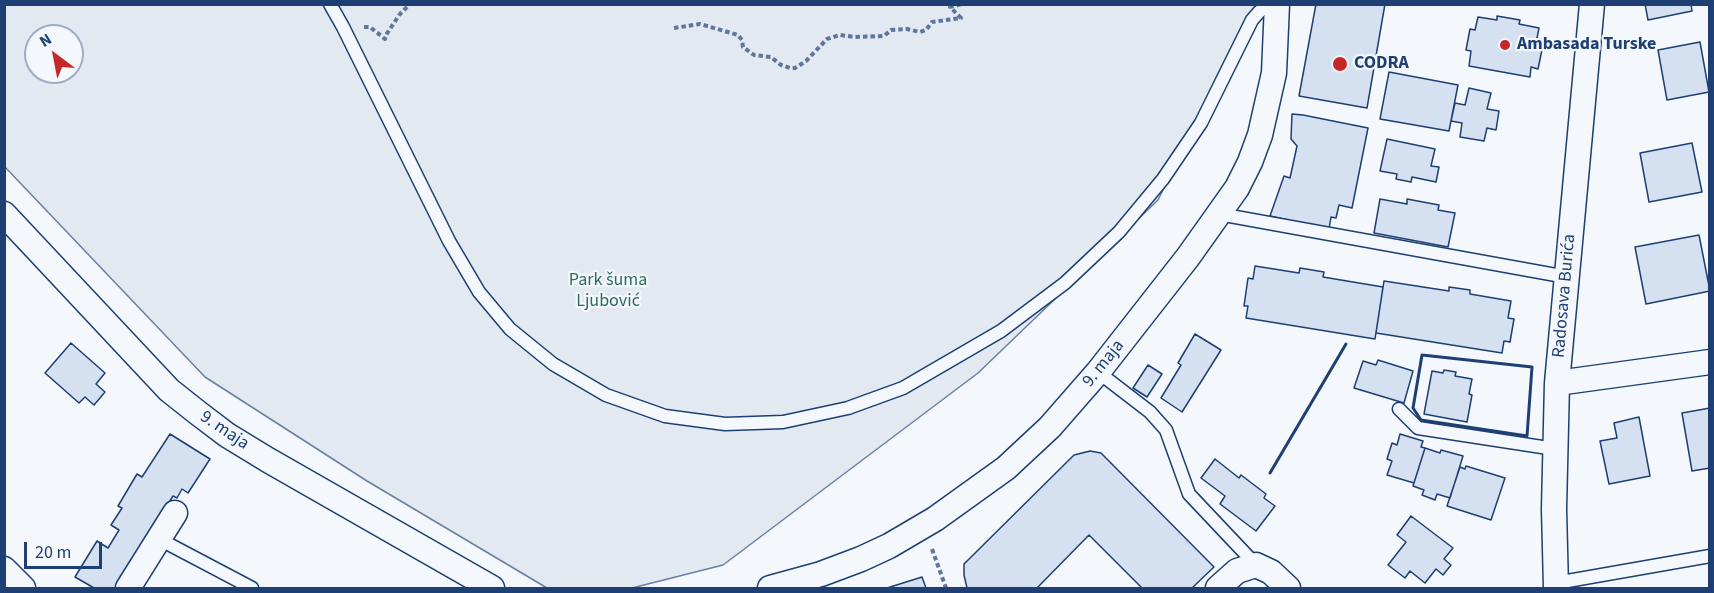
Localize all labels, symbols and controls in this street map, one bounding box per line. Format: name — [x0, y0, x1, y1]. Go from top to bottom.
north arrow — [24, 24, 84, 84]
text: N — [35, 28, 56, 53]
place label: Ambasada Turske — [1517, 34, 1656, 56]
marker: Ambasada Turske — [1498, 38, 1512, 52]
place label: CODRA — [1354, 53, 1409, 75]
marker: CODRA — [1331, 55, 1349, 73]
street label: Radosava Burića — [1549, 233, 1581, 359]
park label: Park šuma Ljubović — [569, 270, 647, 312]
street label: 9. maja — [1078, 336, 1130, 392]
street label: 9. maja — [195, 407, 253, 455]
scale bar — [27, 530, 105, 568]
text: 20 m — [35, 540, 71, 565]

